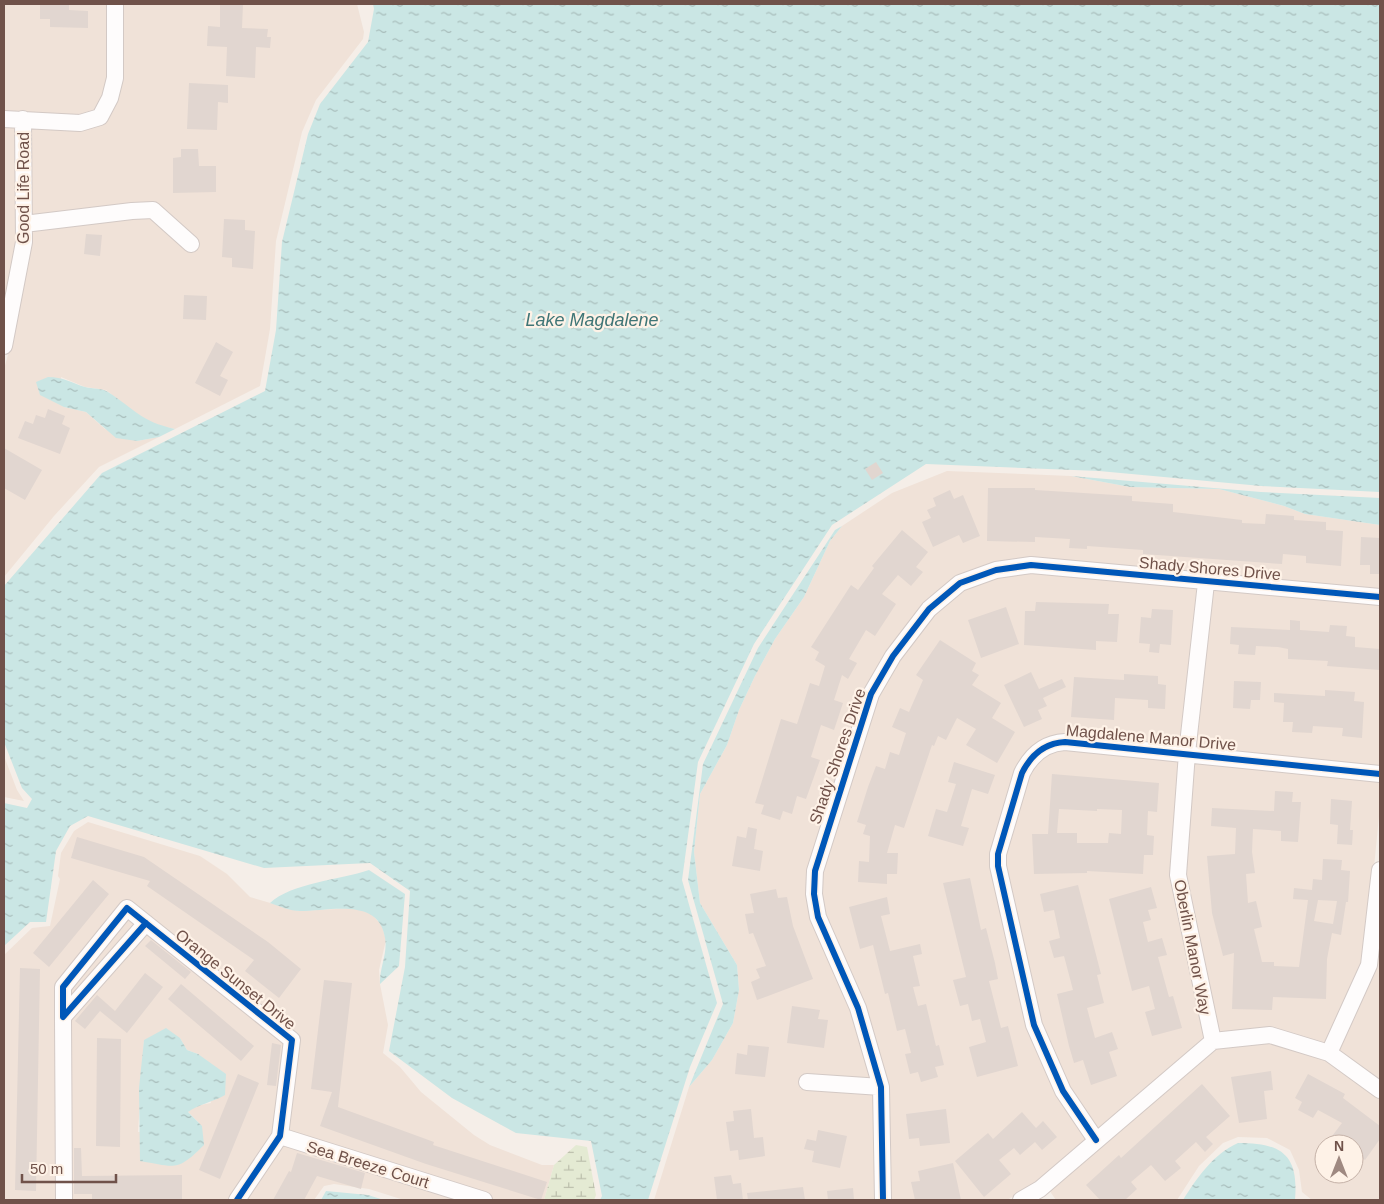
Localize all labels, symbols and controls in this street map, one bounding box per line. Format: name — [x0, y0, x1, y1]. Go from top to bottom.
street label: Good Life Road — [15, 132, 32, 244]
water label: Lake Magdalene — [525, 310, 659, 330]
street label: Shady Shores Drive — [1138, 554, 1282, 583]
street label: Shady Shores Drive — [806, 686, 869, 826]
street label: Magdalene Manor Drive — [1065, 722, 1237, 753]
street label: Oberlin Manor Way — [1171, 878, 1214, 1016]
street label: Orange Sunset Drive — [172, 926, 299, 1033]
north arrow — [1314, 1134, 1364, 1184]
street label: Sea Breeze Court — [305, 1138, 432, 1191]
text: N — [1334, 1138, 1344, 1154]
scale bar — [22, 1152, 116, 1184]
text: 50 m — [30, 1160, 63, 1177]

